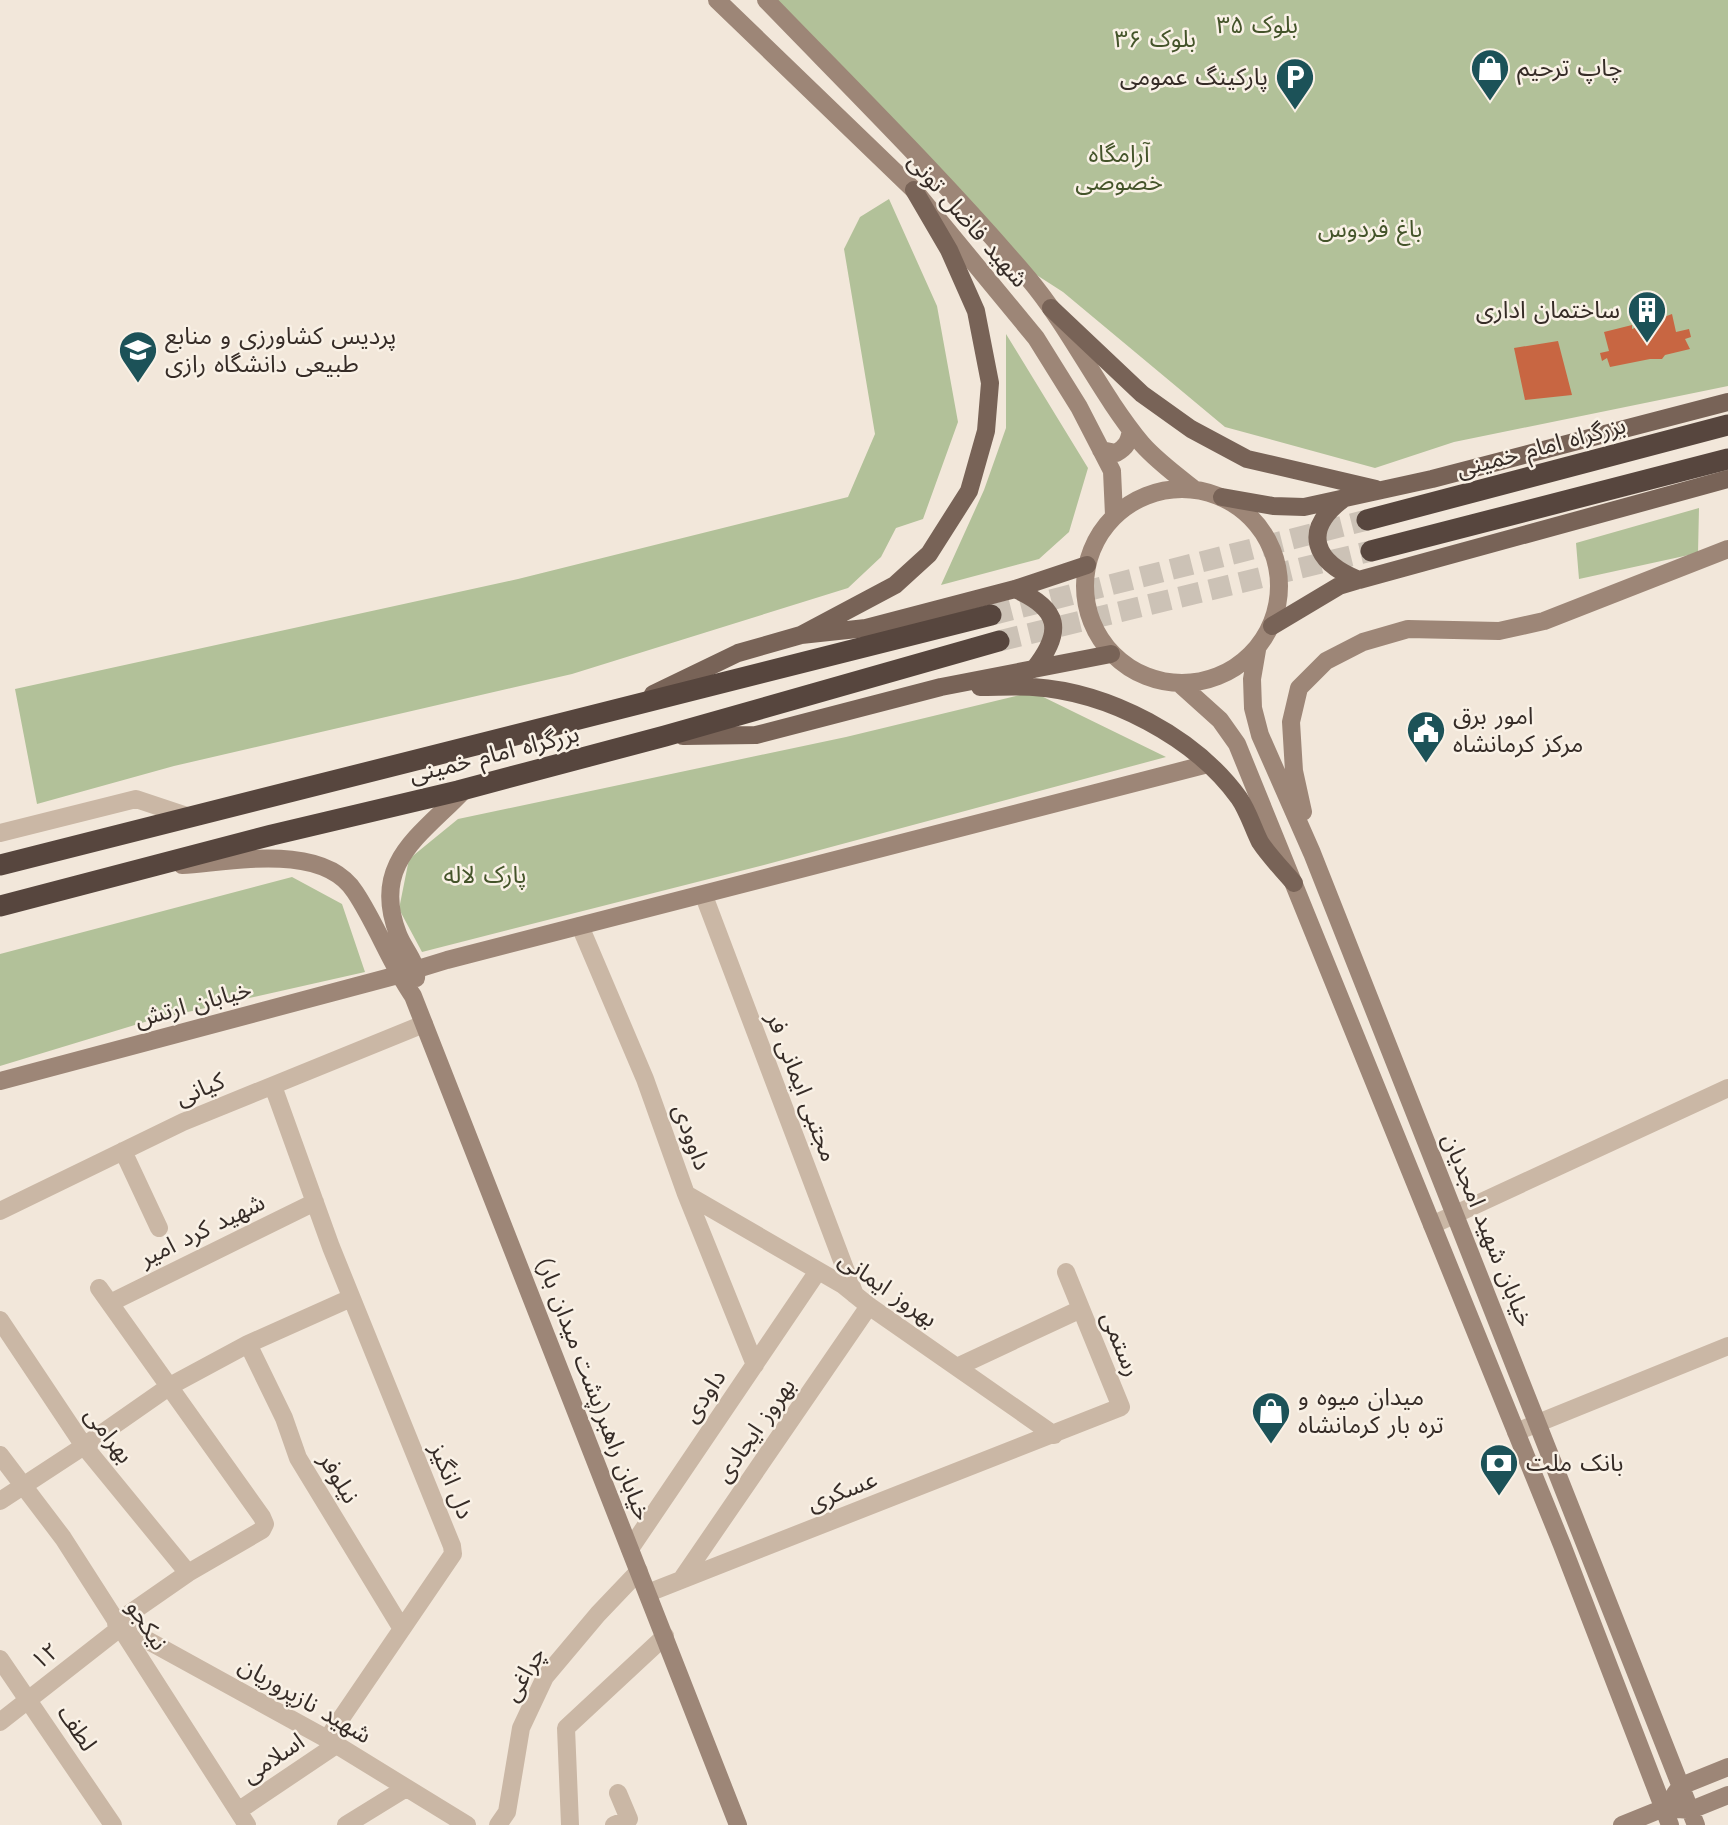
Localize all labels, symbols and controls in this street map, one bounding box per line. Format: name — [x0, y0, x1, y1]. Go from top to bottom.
park label: بلوک ۳۵ — [1216, 11, 1298, 39]
park label: بلوک ۳۶ — [1114, 25, 1196, 53]
shop icon: چاپ ترحیم — [1469, 47, 1511, 102]
place label: چاپ ترحیم — [1517, 54, 1622, 85]
parking icon: پارکینگ عمومی — [1274, 56, 1316, 111]
place label: پارکینگ عمومی — [1120, 63, 1268, 92]
park label: آرامگاه خصوصی — [1075, 140, 1163, 196]
street label: شهید فاضل تونی — [902, 147, 1034, 293]
park label: باغ فردوس — [1318, 215, 1422, 246]
building icon: ساختمان اداری — [1626, 289, 1668, 344]
place label: ساختمان اداری — [1476, 296, 1620, 324]
place label: پردیس کشاورزی و منابع طبیعی دانشگاه رازی — [165, 322, 396, 378]
school or university icon: پردیس کشاورزی و منابع طبیعی دانشگاه رازی — [117, 329, 159, 384]
street label: بزرگراه امام خمینی — [1453, 411, 1630, 487]
place label: امور برق مرکز کرمانشاه — [1453, 702, 1583, 758]
public building icon: امور برق مرکز کرمانشاه — [1405, 709, 1447, 764]
street label: بزرگراه امام خمینی — [406, 719, 583, 793]
park label: پارک لاله — [443, 861, 527, 890]
street label: خیابان ارتش — [132, 975, 254, 1033]
street label: مجتبی ایمانی فر — [760, 1008, 843, 1165]
street label: کیانی — [172, 1066, 229, 1111]
street label: داوودی — [667, 1100, 717, 1174]
street label: خیابان شهید امجدیان — [1436, 1129, 1540, 1331]
street label: شهید کرد امیر — [134, 1188, 269, 1273]
street label: بهروز ایمانی — [833, 1245, 943, 1333]
street label: خیابان راهبر(پشت میدان بار) — [530, 1254, 657, 1525]
street label: رستمی — [1095, 1308, 1147, 1380]
street label: داودی — [676, 1364, 732, 1428]
street label: بهروز ایجادی — [709, 1373, 801, 1487]
place label: میدان میوه و تره بار کرمانشاه — [1298, 1383, 1444, 1439]
shop icon: میدان میوه و تره بار کرمانشاه — [1250, 1390, 1292, 1445]
street label: بهرامی — [79, 1401, 139, 1469]
street label: دل انگیز — [424, 1438, 480, 1523]
bank icon: بانک ملت — [1478, 1442, 1520, 1497]
street label: نیلوفر — [313, 1447, 365, 1508]
place label: بانک ملت — [1526, 1449, 1624, 1477]
street label: عسکری — [803, 1465, 881, 1517]
street label: نیکجو — [120, 1595, 174, 1655]
street label: ۱۲ — [26, 1637, 64, 1675]
street label: چراغی — [497, 1642, 552, 1707]
street label: شهید نازپروریان — [233, 1651, 376, 1750]
street label: لطف — [52, 1700, 102, 1756]
street label: اسلامی — [236, 1727, 310, 1789]

